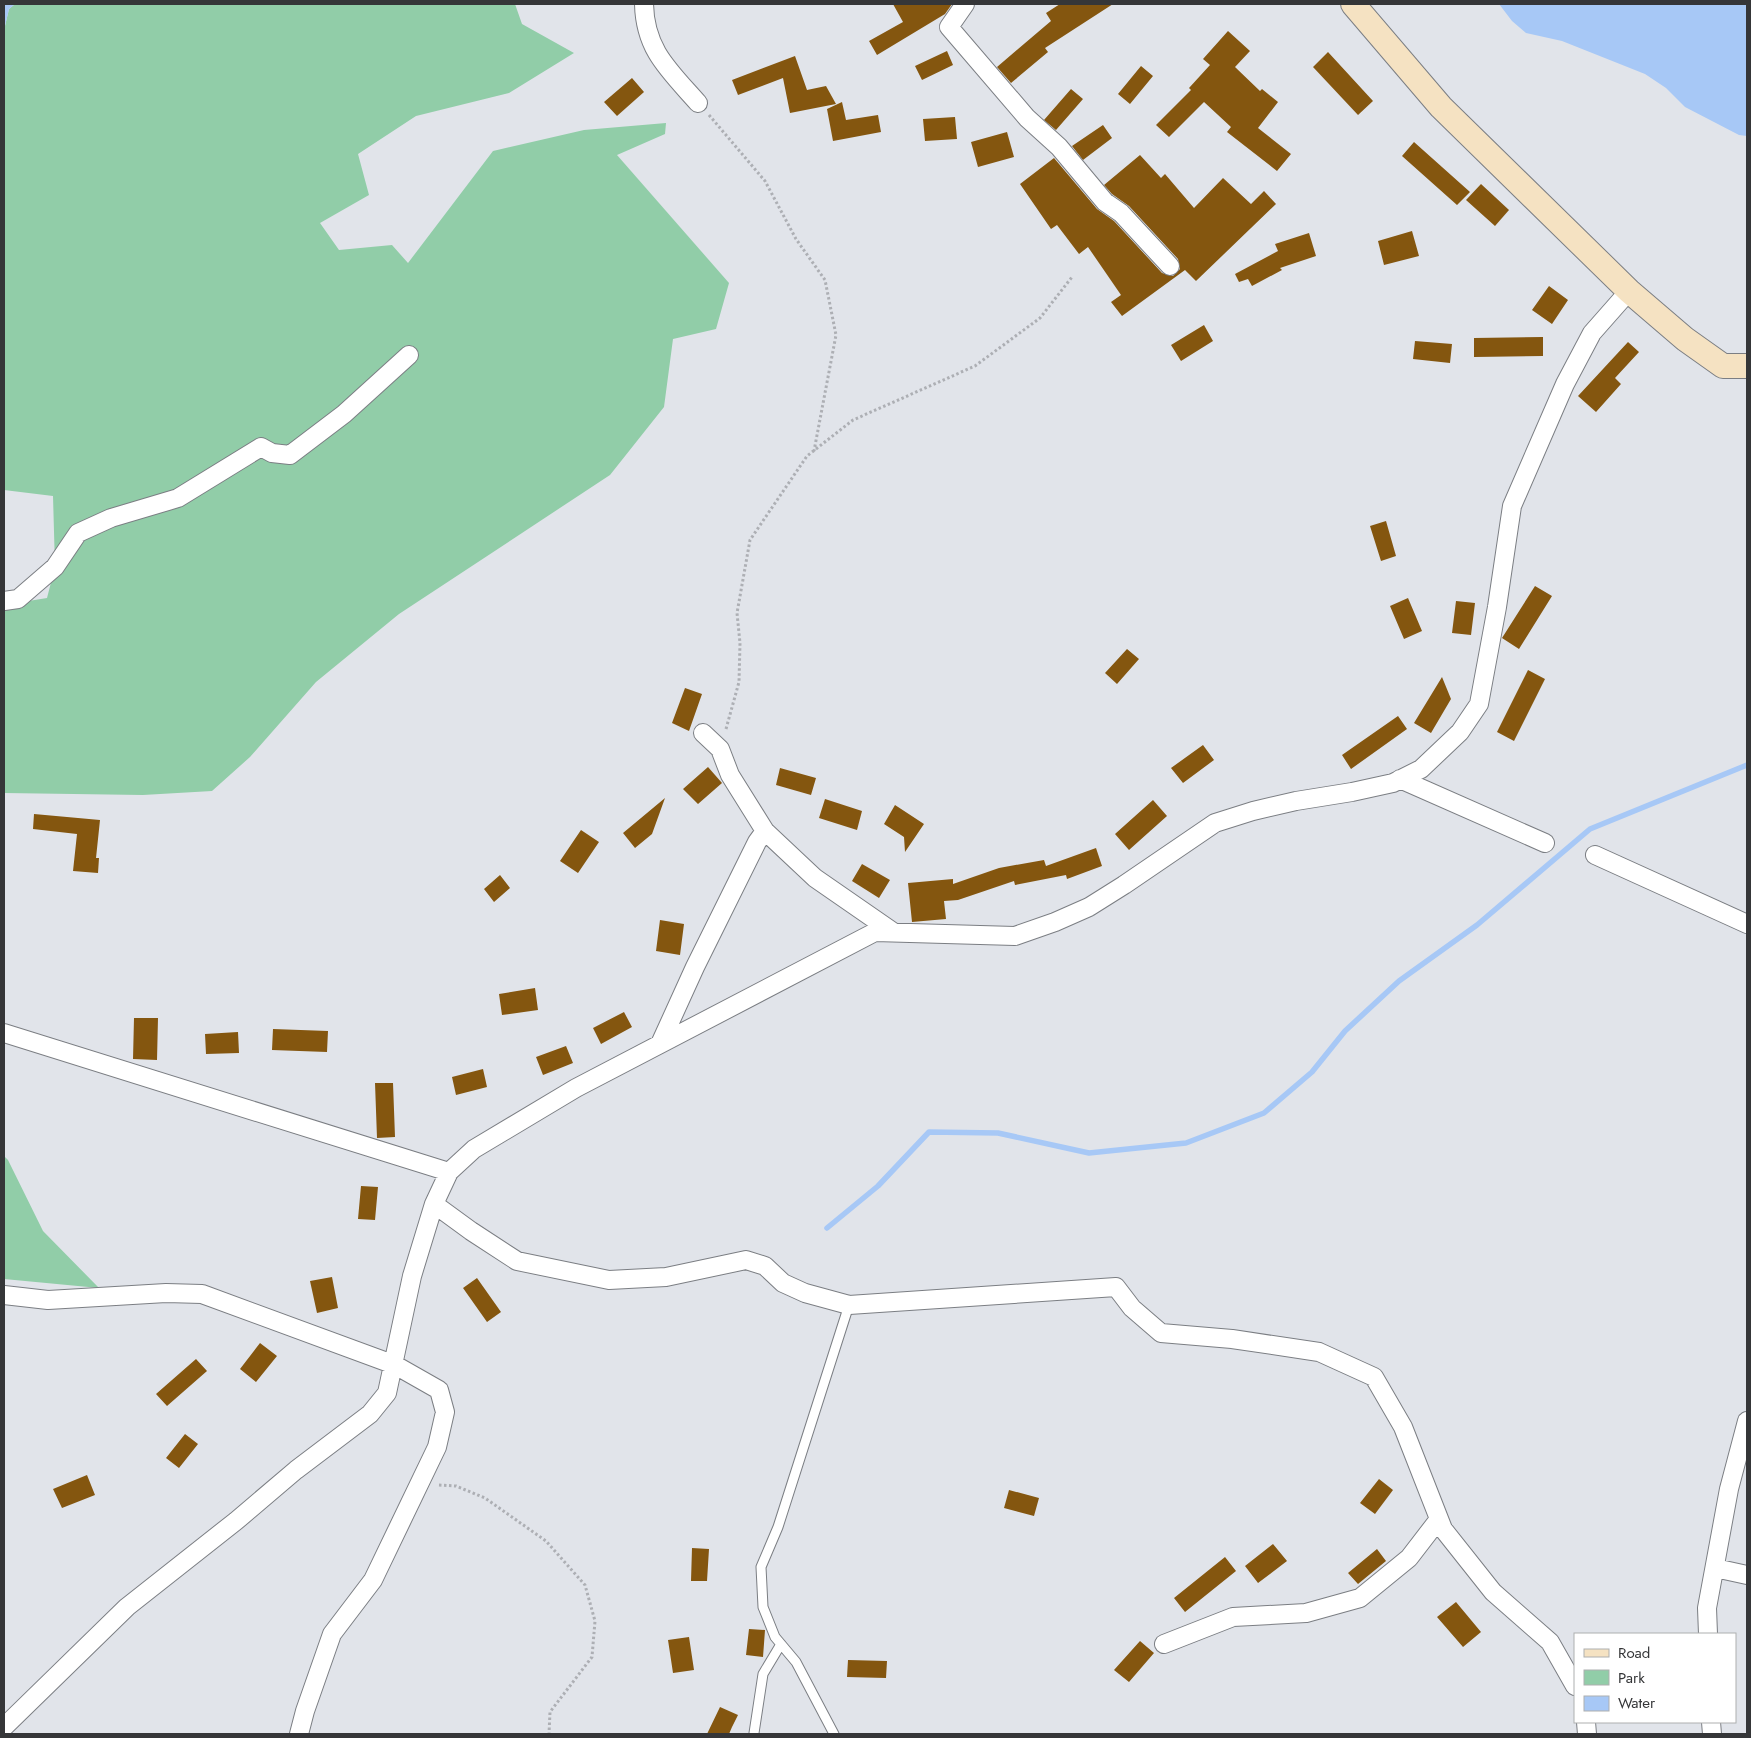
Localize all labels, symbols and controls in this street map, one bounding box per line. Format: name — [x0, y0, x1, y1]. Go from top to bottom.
legend — [1574, 1633, 1736, 1723]
text: Road — [1618, 1642, 1650, 1664]
text: Park — [1618, 1667, 1645, 1689]
text: Water — [1618, 1692, 1656, 1714]

